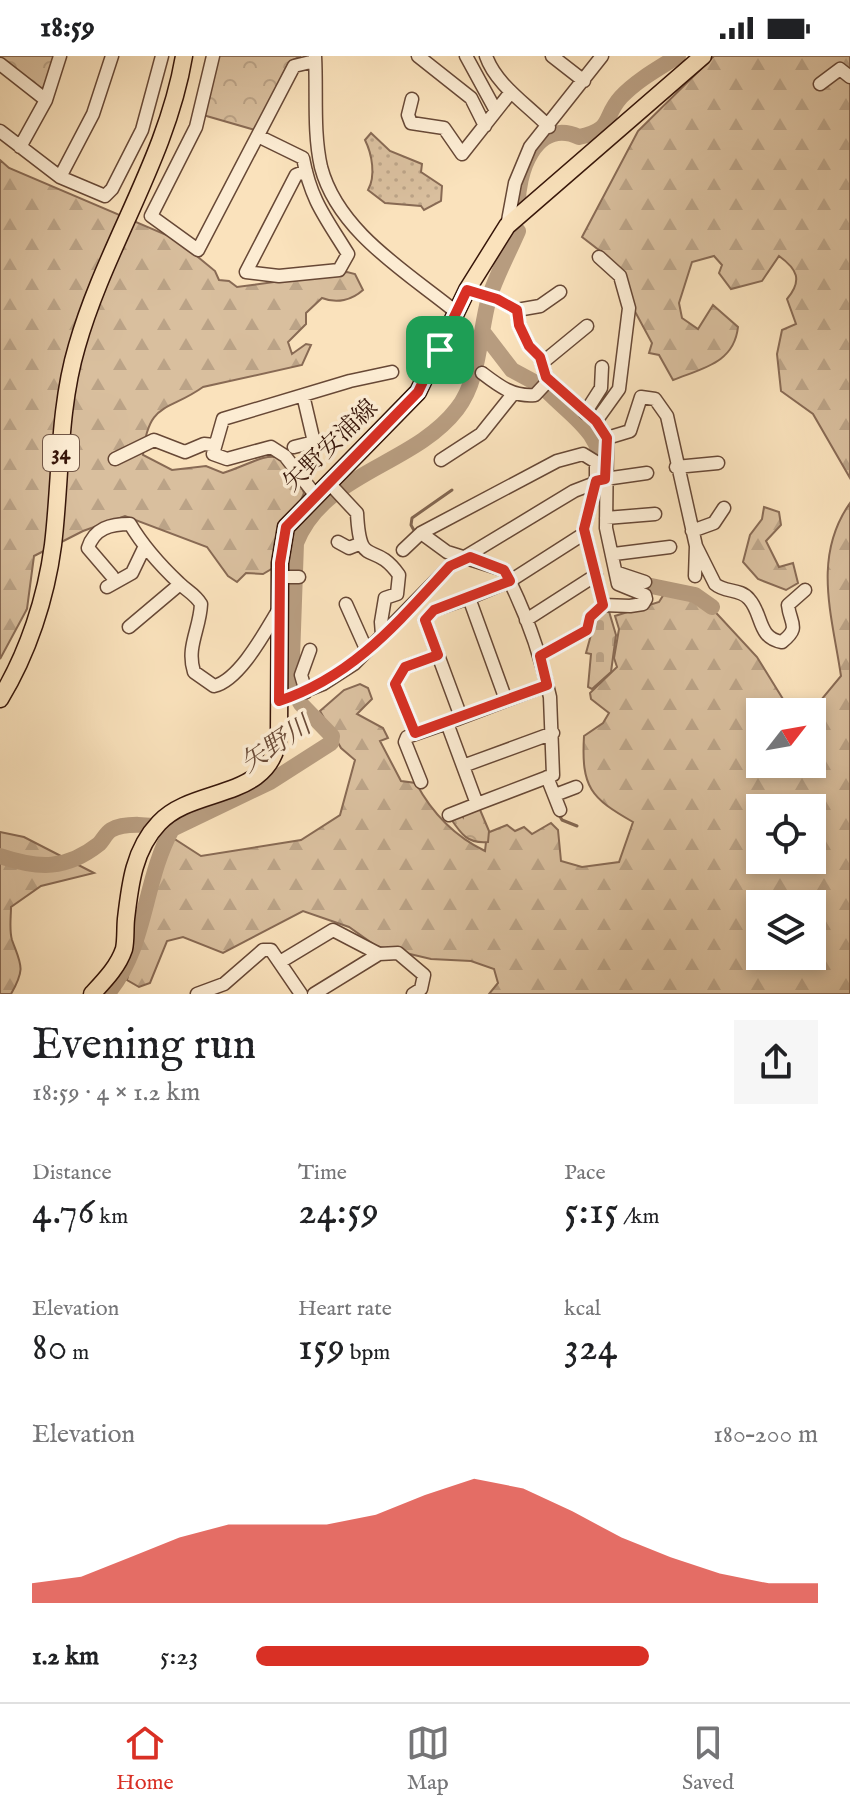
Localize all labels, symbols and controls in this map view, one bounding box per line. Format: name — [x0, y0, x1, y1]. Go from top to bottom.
text: 18:59 — [40, 9, 95, 47]
pin — [406, 316, 474, 384]
icon: arrive — [418, 328, 462, 372]
street label: 矢野安浦線 — [277, 393, 385, 499]
road number: 34 — [43, 435, 79, 471]
north arrow — [746, 698, 826, 778]
map controls — [746, 698, 826, 970]
water label: 矢野川 — [234, 708, 320, 780]
button: locate — [746, 794, 826, 874]
button: layers — [746, 890, 826, 970]
text: Evening run — [32, 1018, 256, 1074]
button: share — [734, 1020, 818, 1104]
text: 18:59 · 4 × 1.2 km — [32, 1076, 200, 1109]
text: Distance — [32, 1159, 112, 1187]
text: Time — [298, 1159, 347, 1187]
text: Pace — [564, 1159, 606, 1187]
text: 4.76 — [32, 1187, 95, 1238]
text: 24:59 — [298, 1187, 379, 1238]
text: 5:15 — [564, 1187, 618, 1238]
text: km — [95, 1203, 128, 1231]
text: /km — [618, 1203, 660, 1231]
text: Elevation — [32, 1295, 119, 1323]
text: Heart rate — [298, 1295, 392, 1323]
text: kcal — [564, 1295, 601, 1323]
text: 80 — [32, 1323, 67, 1374]
text: 159 — [298, 1323, 345, 1374]
text: 324 — [564, 1323, 617, 1374]
text: m — [67, 1339, 89, 1367]
text: bpm — [345, 1339, 390, 1367]
text: Elevation — [32, 1418, 135, 1451]
text: 180–200 m — [713, 1418, 818, 1451]
text: 1.2 km — [32, 1640, 99, 1673]
text: 5:23 — [160, 1640, 198, 1673]
tab: Home — [116, 1721, 174, 1797]
tab: Map — [406, 1721, 450, 1797]
tab: Saved — [682, 1721, 734, 1797]

